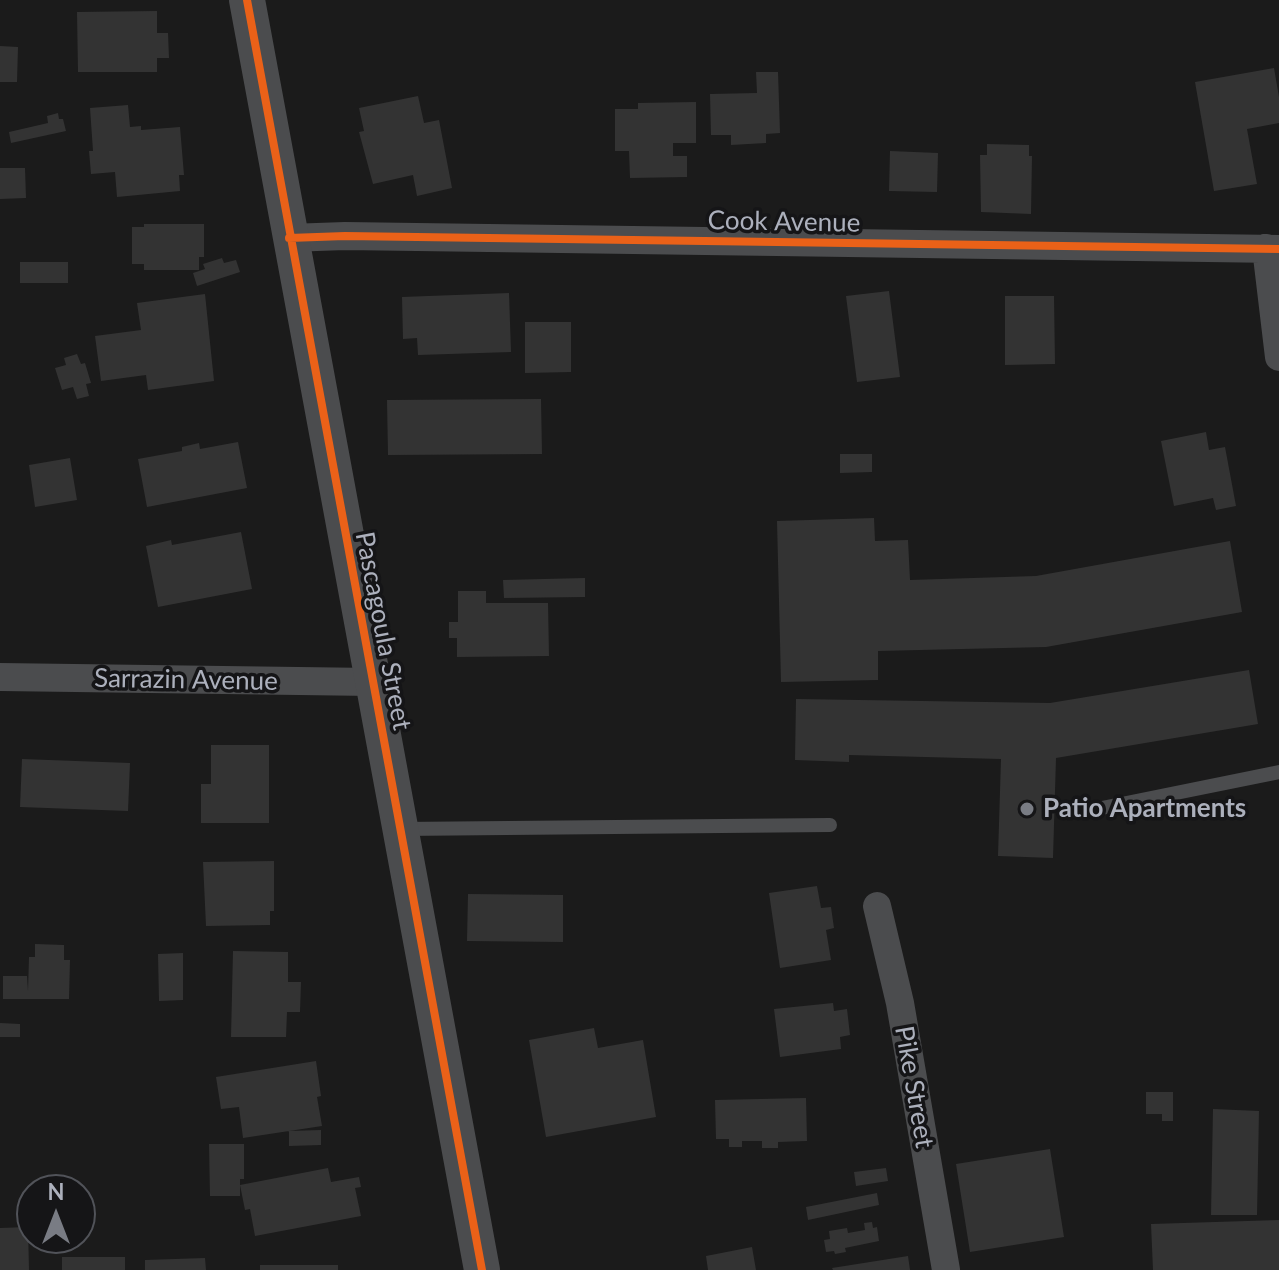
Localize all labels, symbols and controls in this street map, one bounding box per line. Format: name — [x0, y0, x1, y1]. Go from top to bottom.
street label: Cook Avenue — [707, 205, 861, 239]
street label: Pascagoula Street — [348, 529, 418, 733]
street label: Sarrazin Avenue — [94, 663, 278, 697]
place label: Patio Apartments — [1043, 793, 1246, 825]
marker: Patio Apartments — [1018, 800, 1036, 818]
street label: Pike Street — [888, 1024, 940, 1150]
north arrow — [16, 1174, 96, 1254]
text: N — [48, 1178, 64, 1205]

